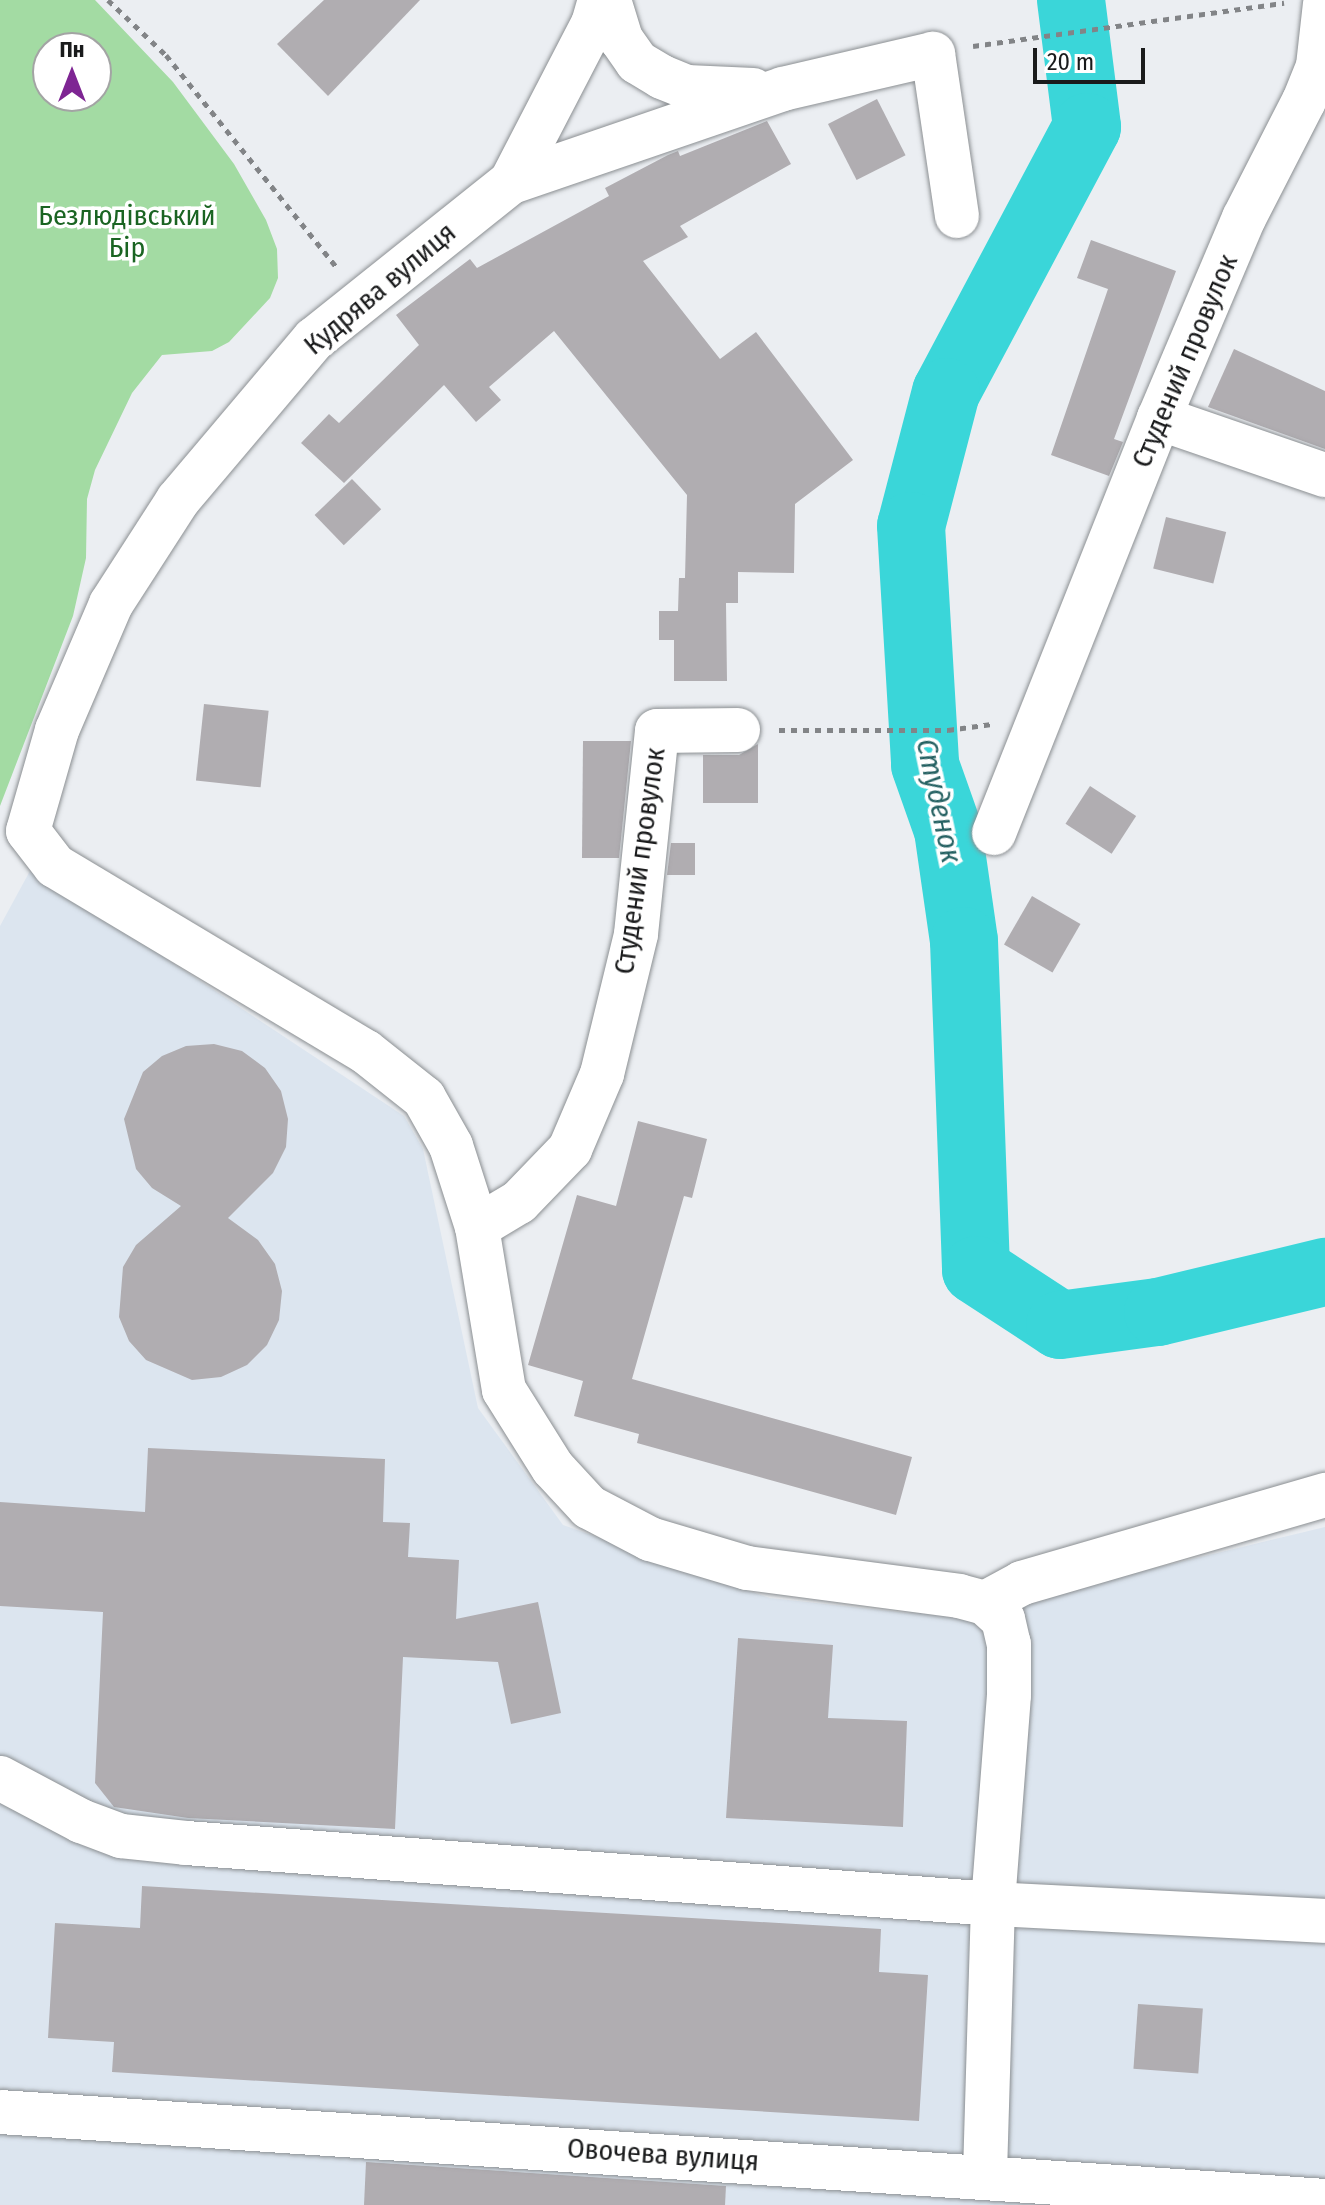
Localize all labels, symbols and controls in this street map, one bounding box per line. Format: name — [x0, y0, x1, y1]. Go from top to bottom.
north arrow — [32, 32, 112, 112]
scale bar — [1037, 32, 1149, 82]
text: Пн — [60, 36, 84, 63]
text: 20 m — [1047, 48, 1094, 76]
park label: Безлюдівський Бір — [38, 199, 216, 265]
street label: Кудрява вулиця — [297, 216, 463, 362]
street label: Студений провулок — [1125, 249, 1245, 473]
water label: Студенок — [908, 735, 970, 867]
street label: Студений провулок — [607, 746, 673, 976]
street label: Овочева вулиця — [566, 2132, 760, 2178]

